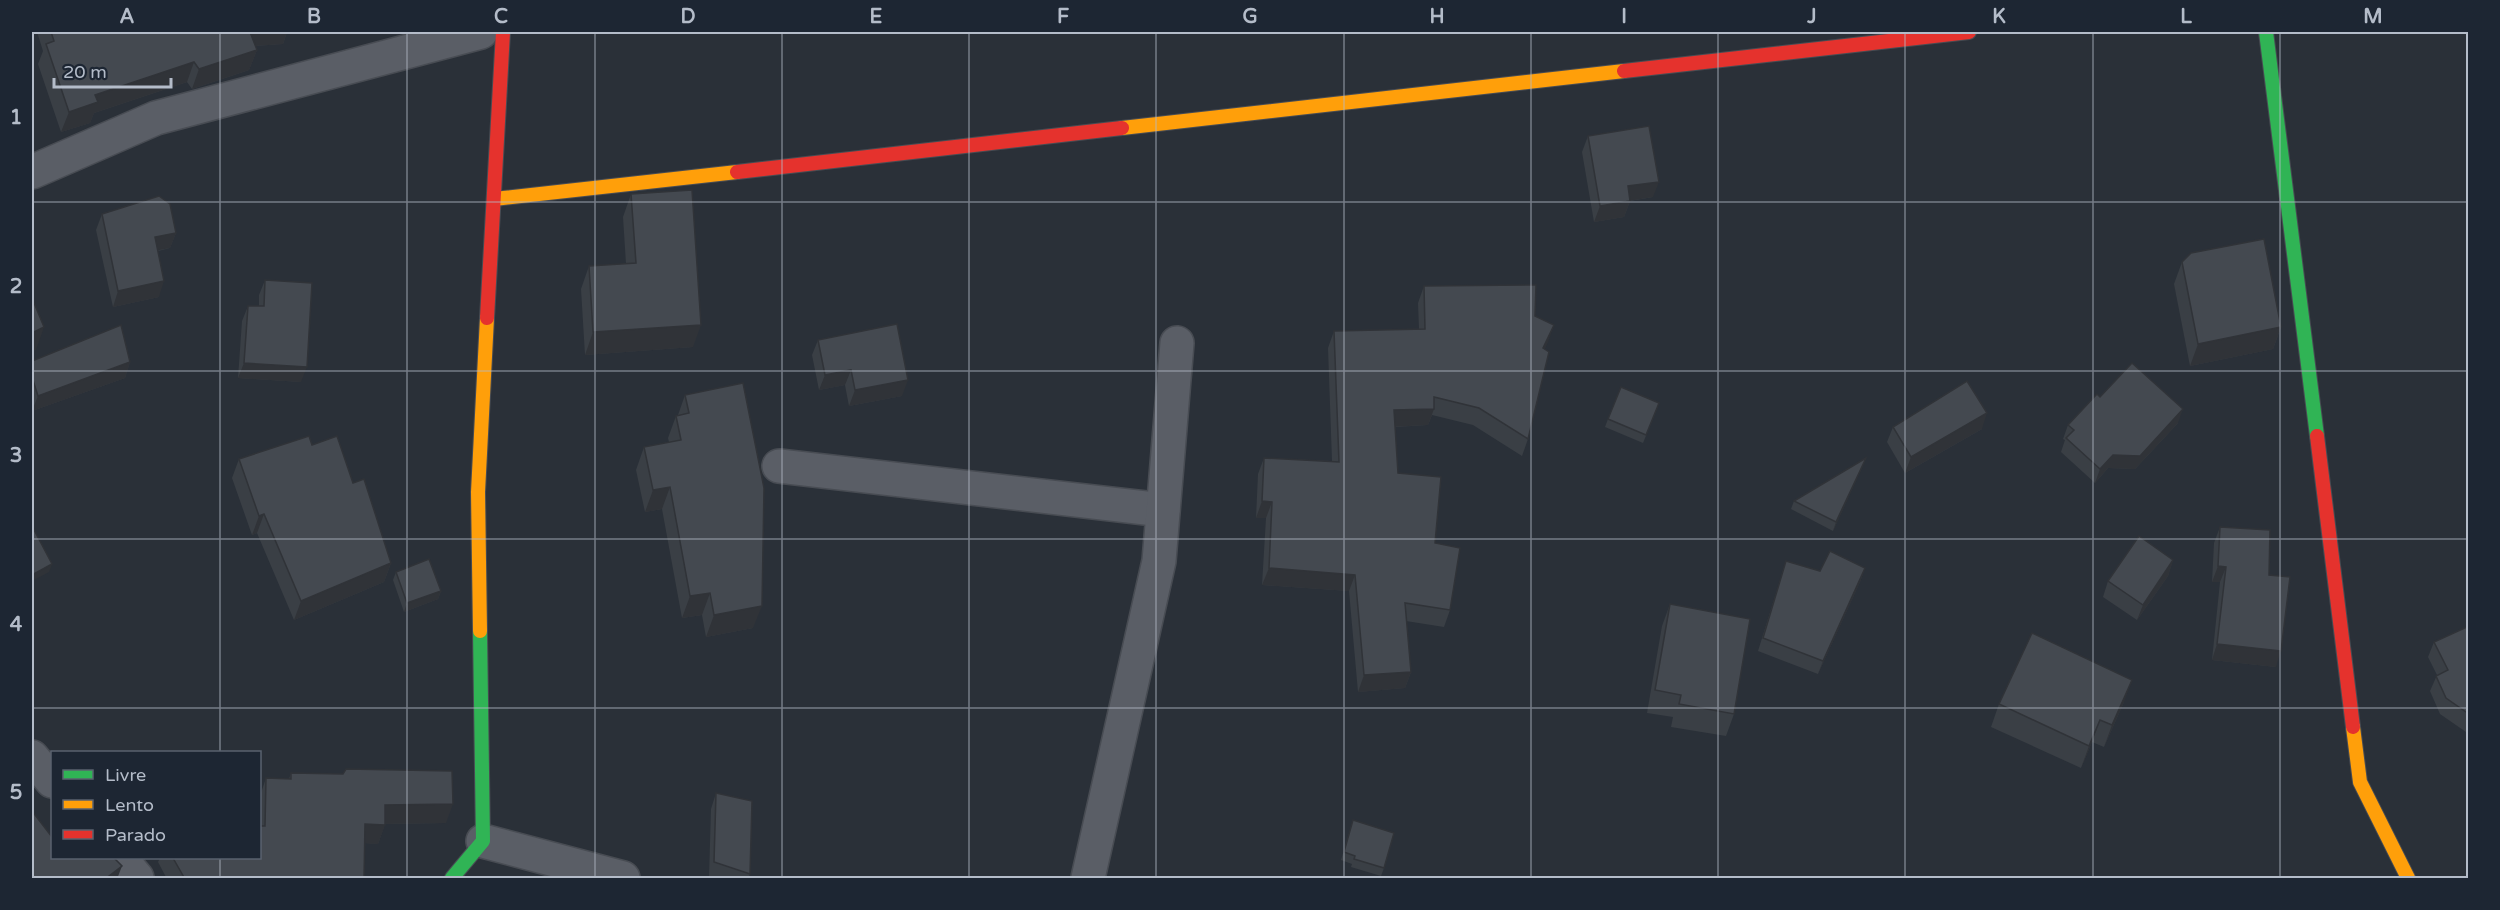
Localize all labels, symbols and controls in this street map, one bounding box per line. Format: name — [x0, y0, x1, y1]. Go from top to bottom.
text: A — [120, 5, 135, 29]
text: B — [307, 5, 321, 29]
text: C — [494, 5, 508, 29]
text: D — [680, 5, 696, 29]
text: E — [870, 5, 883, 29]
text: F — [1057, 5, 1069, 29]
text: G — [1242, 5, 1258, 29]
text: H — [1429, 5, 1445, 29]
text: I — [1621, 5, 1627, 29]
text: J — [1806, 5, 1817, 29]
text: K — [1992, 5, 2006, 29]
text: L — [2180, 5, 2192, 29]
text: M — [2363, 5, 2383, 29]
scale bar — [54, 51, 171, 89]
text: 20 m — [63, 61, 107, 83]
text: 1 — [10, 106, 22, 130]
text: 2 — [10, 275, 22, 299]
text: 3 — [10, 444, 22, 468]
text: 4 — [10, 613, 23, 637]
legend — [51, 751, 261, 859]
text: Livre — [105, 764, 146, 786]
text: 5 — [10, 781, 22, 805]
text: Lento — [105, 794, 154, 816]
text: Parado — [105, 824, 166, 846]

